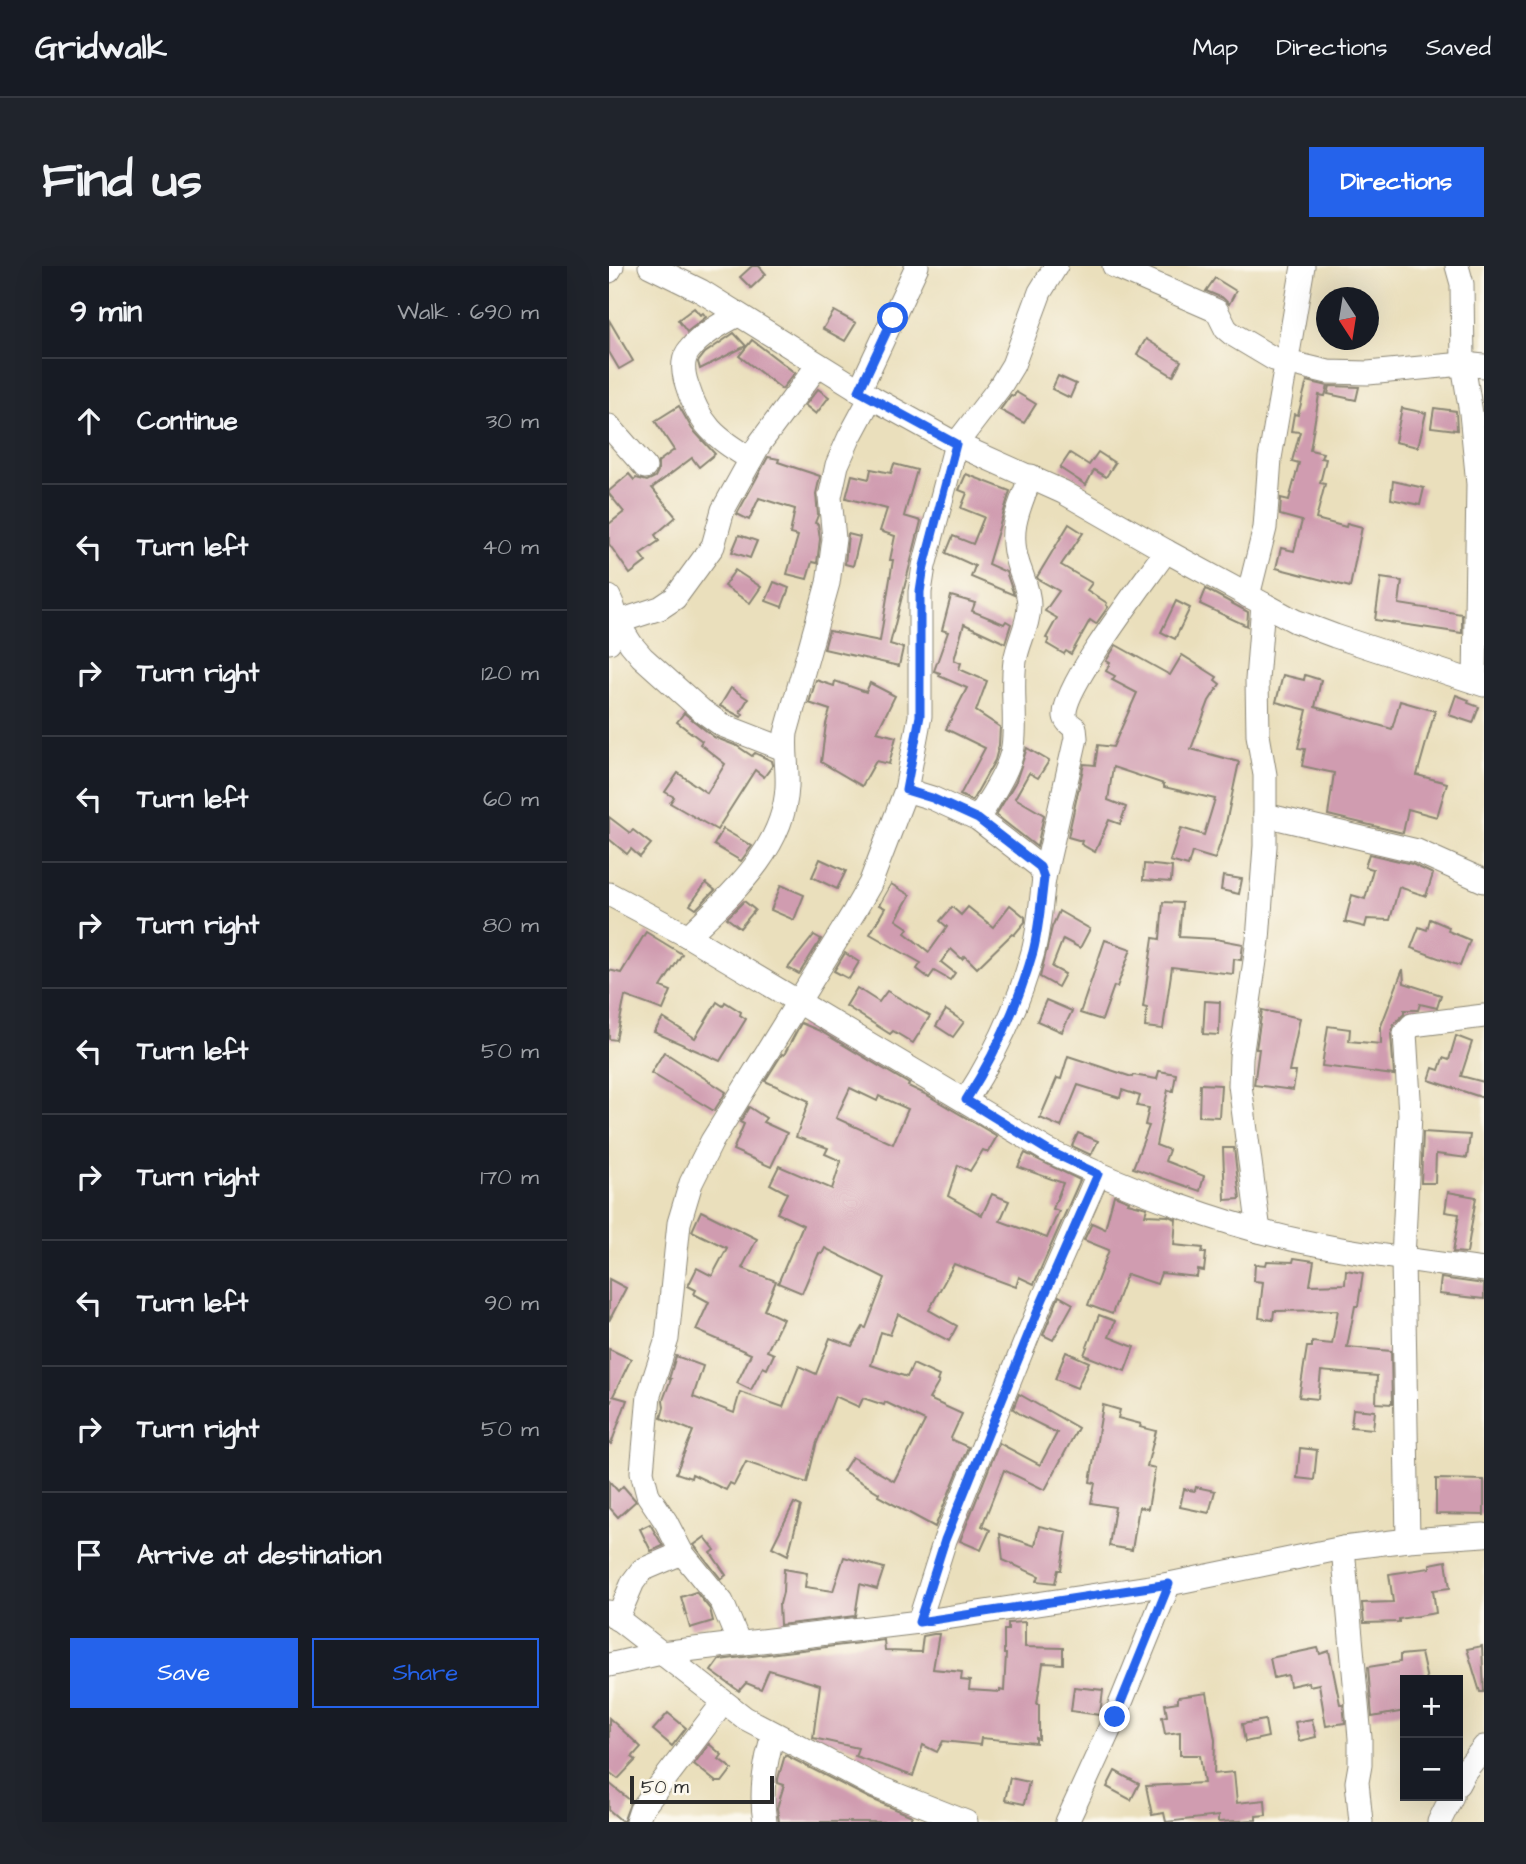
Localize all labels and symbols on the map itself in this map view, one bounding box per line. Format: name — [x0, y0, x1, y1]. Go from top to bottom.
north arrow — [1316, 287, 1379, 350]
route start — [877, 302, 908, 333]
route end — [1099, 1701, 1130, 1732]
scale bar — [630, 1773, 773, 1805]

